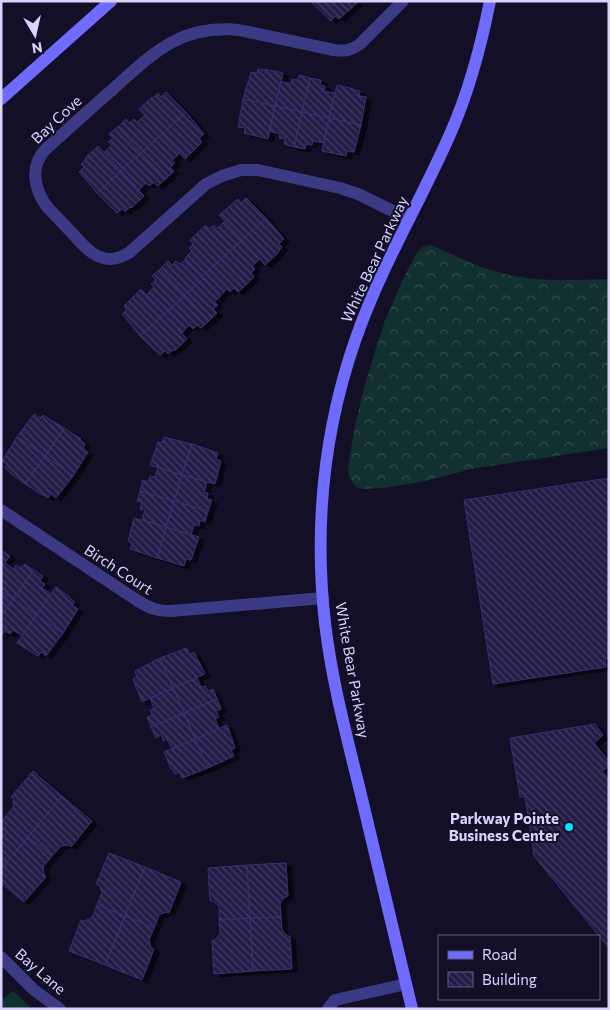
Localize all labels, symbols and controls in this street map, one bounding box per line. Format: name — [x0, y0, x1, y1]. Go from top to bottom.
north arrow — [10, 10, 60, 60]
text: N — [31, 39, 44, 58]
street label: Bay Cove — [27, 91, 85, 147]
street label: White Bear Parkway — [337, 193, 411, 325]
street label: Birch Court — [81, 540, 157, 598]
street label: White Bear Parkway — [332, 601, 374, 740]
place label: Parkway Pointe Business Center — [449, 809, 559, 844]
marker: Parkway Pointe Business Center — [563, 821, 575, 833]
legend — [438, 935, 600, 1000]
street label: Bay Lane — [12, 944, 70, 998]
text: Road — [482, 945, 517, 963]
text: Building — [482, 970, 537, 988]

